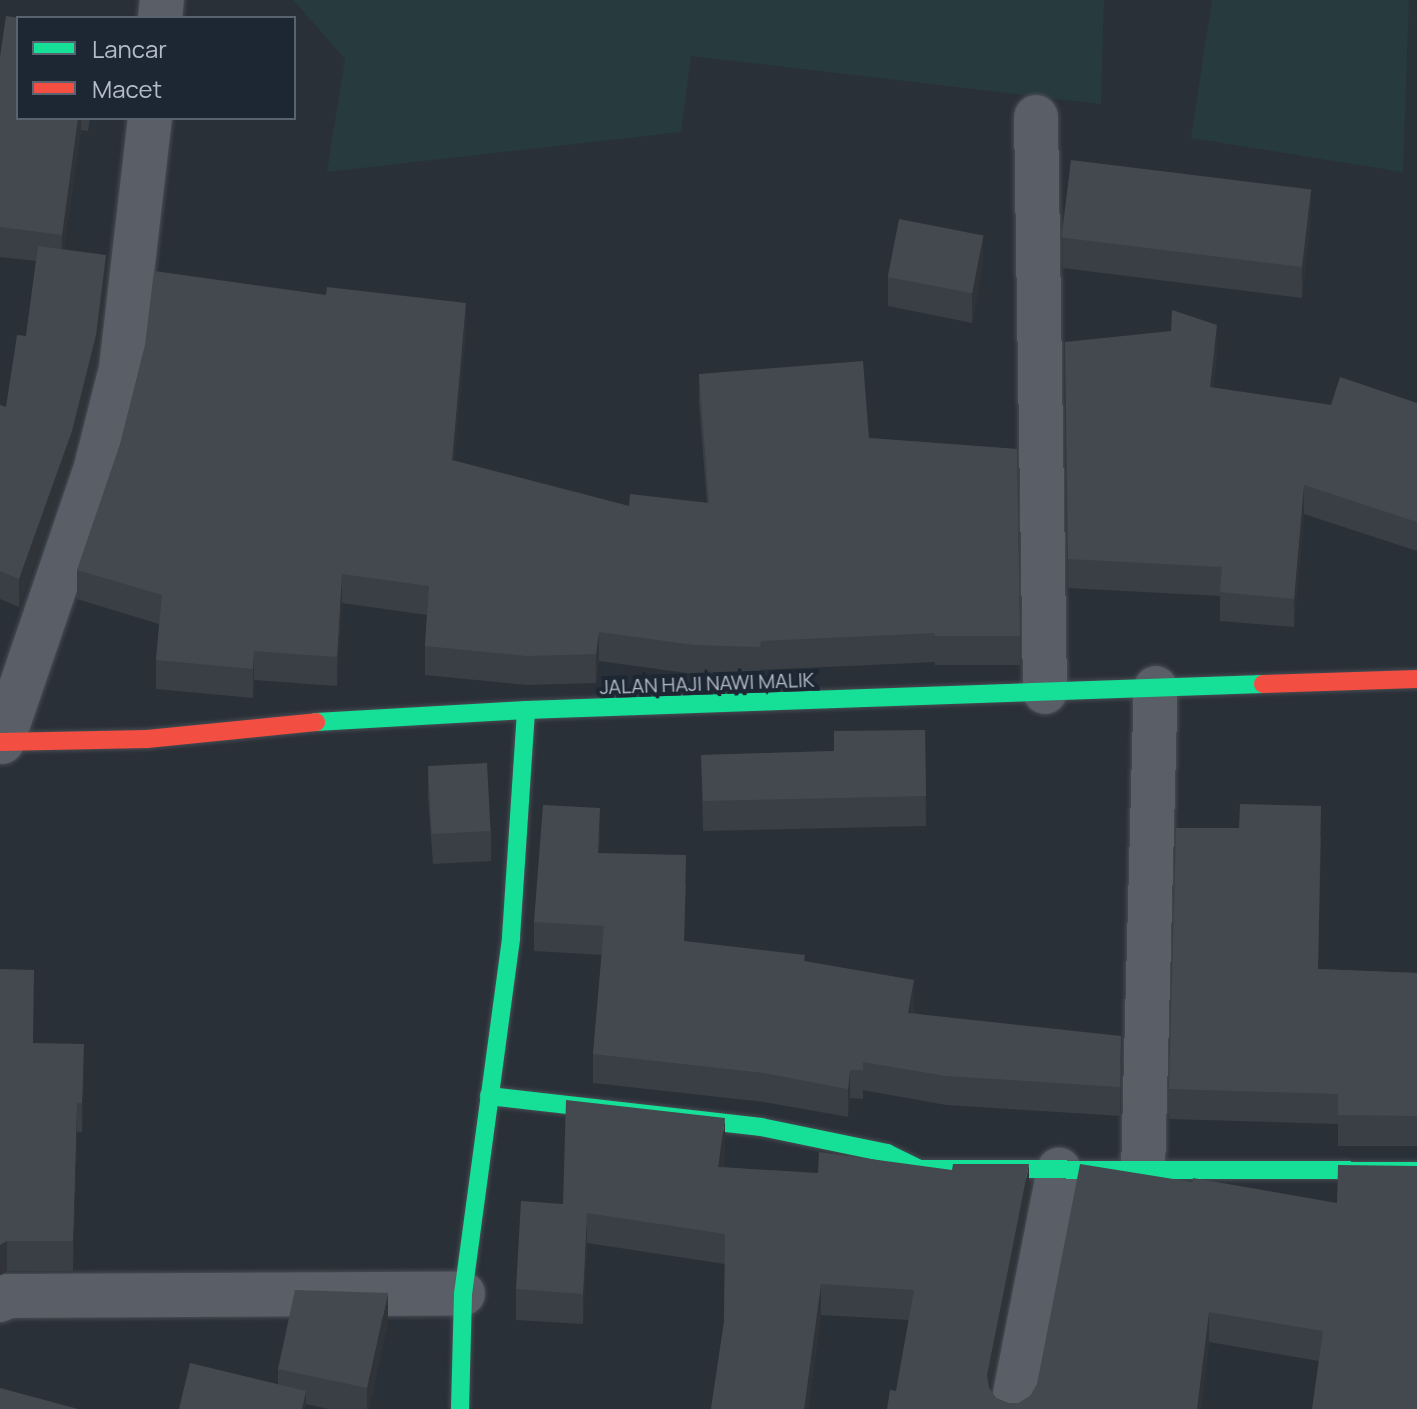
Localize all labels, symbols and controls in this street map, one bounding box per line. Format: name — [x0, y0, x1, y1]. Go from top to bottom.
legend — [16, 16, 296, 120]
text: Lancar — [92, 32, 167, 65]
text: Macet — [92, 72, 162, 105]
street label: JALAN HAJI NAWI MALIK — [599, 667, 815, 699]

